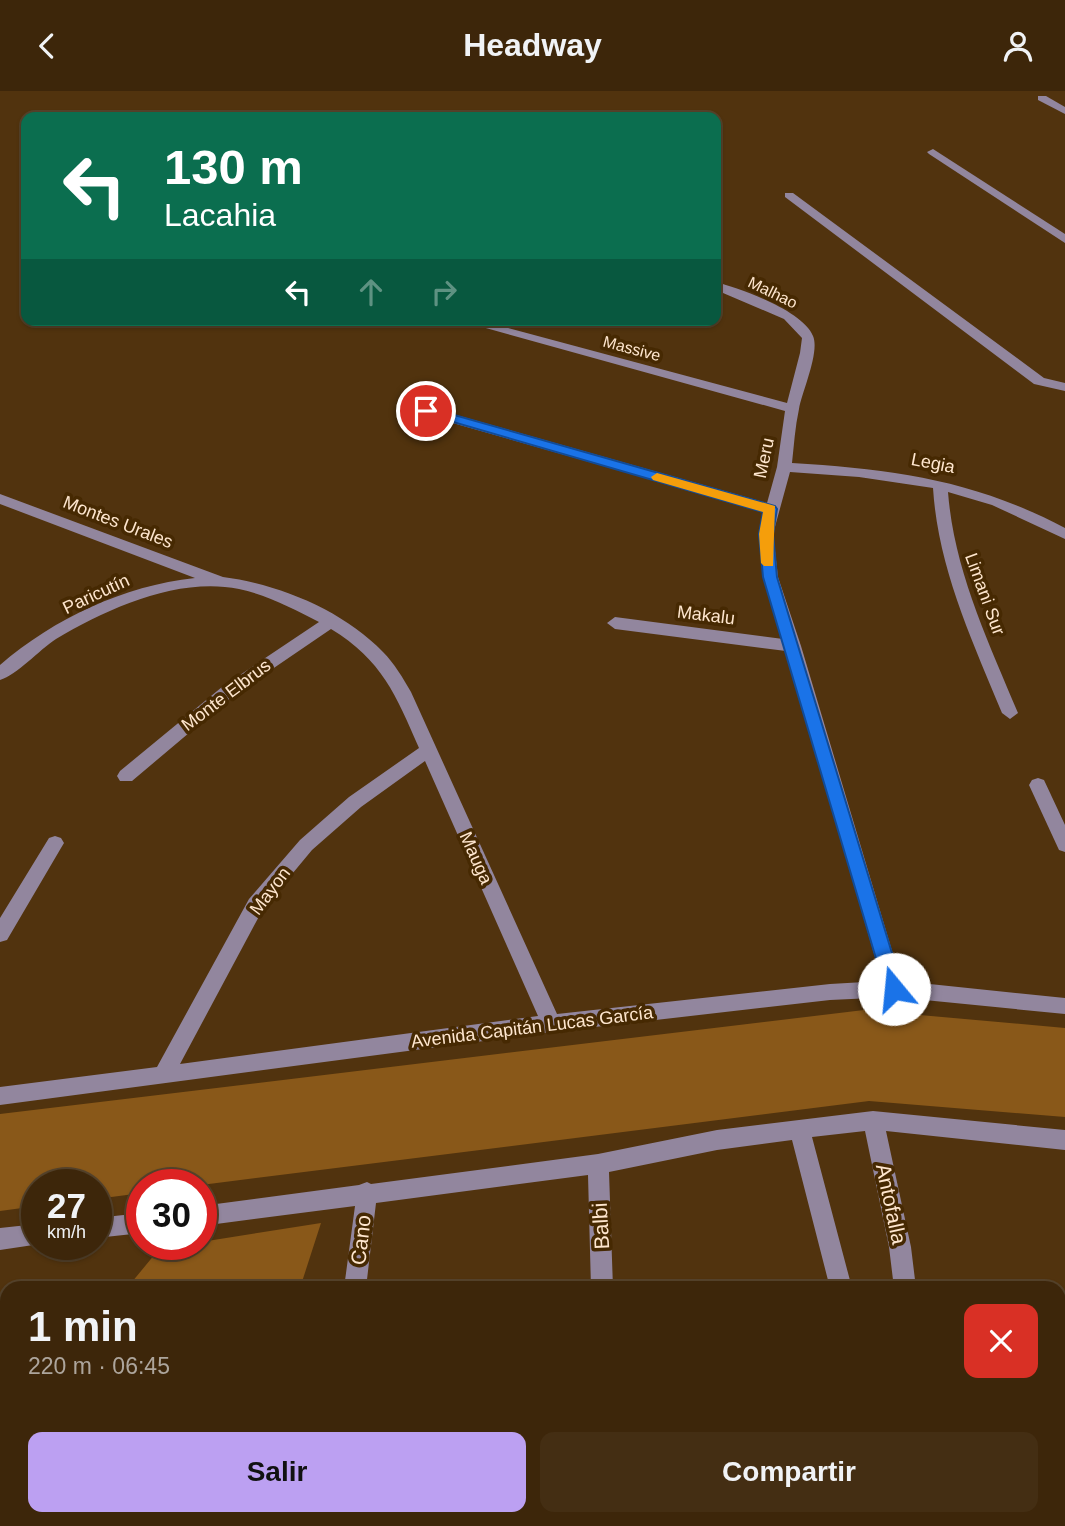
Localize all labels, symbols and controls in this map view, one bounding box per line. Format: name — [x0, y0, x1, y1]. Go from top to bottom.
icon: back — [28, 27, 66, 65]
text: Headway — [463, 27, 602, 63]
icon: person — [999, 27, 1037, 65]
icon: left — [49, 140, 140, 231]
text: 130 m — [164, 140, 303, 194]
text: Lacahia — [164, 197, 276, 233]
icon: left — [279, 273, 317, 311]
icon: ahead — [352, 273, 390, 311]
icon: right — [425, 273, 463, 311]
street label: Malhao — [745, 273, 800, 312]
street label: Massive — [601, 333, 663, 364]
pin — [396, 381, 456, 441]
icon: arrive — [407, 392, 445, 430]
street label: Meru — [750, 436, 778, 480]
street label: Legia — [909, 449, 957, 477]
street label: Montes Urales — [60, 492, 176, 552]
street label: Limani Sur — [961, 550, 1009, 638]
street label: Paricutín — [60, 570, 132, 618]
street label: Makalu — [676, 602, 736, 628]
street label: Monte Elbrus — [178, 655, 274, 735]
street label: Mauga — [456, 829, 497, 888]
street label: Mayon — [246, 863, 294, 919]
position arrow — [857, 952, 931, 1026]
street label: Avenida Capitán Lucas García — [410, 1002, 655, 1052]
street label: Antofalla — [872, 1162, 911, 1247]
speed limit sign: 30 — [126, 1169, 217, 1260]
text: 27 — [47, 1186, 86, 1225]
street label: Balbi — [588, 1202, 613, 1250]
street label: Cano — [346, 1214, 375, 1266]
text: km/h — [47, 1222, 86, 1242]
text: 1 min — [28, 1303, 138, 1350]
button: close — [964, 1304, 1038, 1378]
text: 220 m · 06:45 — [28, 1353, 170, 1379]
button: Salir — [28, 1432, 526, 1512]
button: Compartir — [540, 1432, 1038, 1512]

